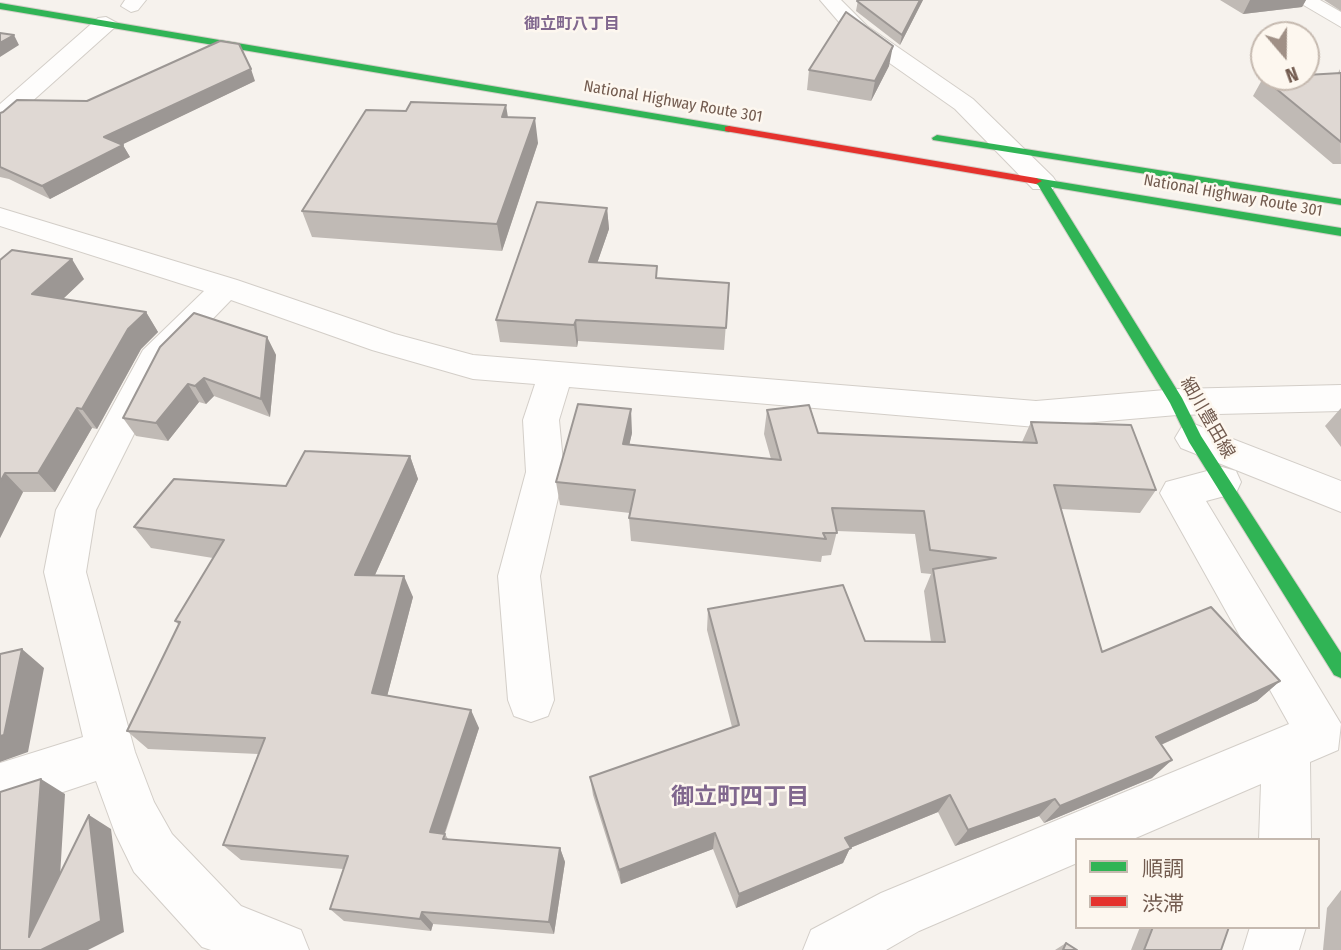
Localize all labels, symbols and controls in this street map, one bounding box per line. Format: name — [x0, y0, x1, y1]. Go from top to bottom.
district label: 御立町八丁目 — [524, 15, 620, 35]
north arrow — [1250, 21, 1320, 91]
text: N — [1282, 62, 1301, 87]
street label: National Highway Route 301 — [582, 77, 764, 127]
street label: National Highway Route 301 — [1142, 171, 1324, 221]
street label: 細川豊田線 — [1175, 374, 1239, 462]
district label: 御立町四丁目 — [671, 784, 809, 812]
legend — [1075, 838, 1320, 929]
text: 順調 — [1142, 856, 1184, 882]
text: 渋滞 — [1142, 891, 1184, 917]

